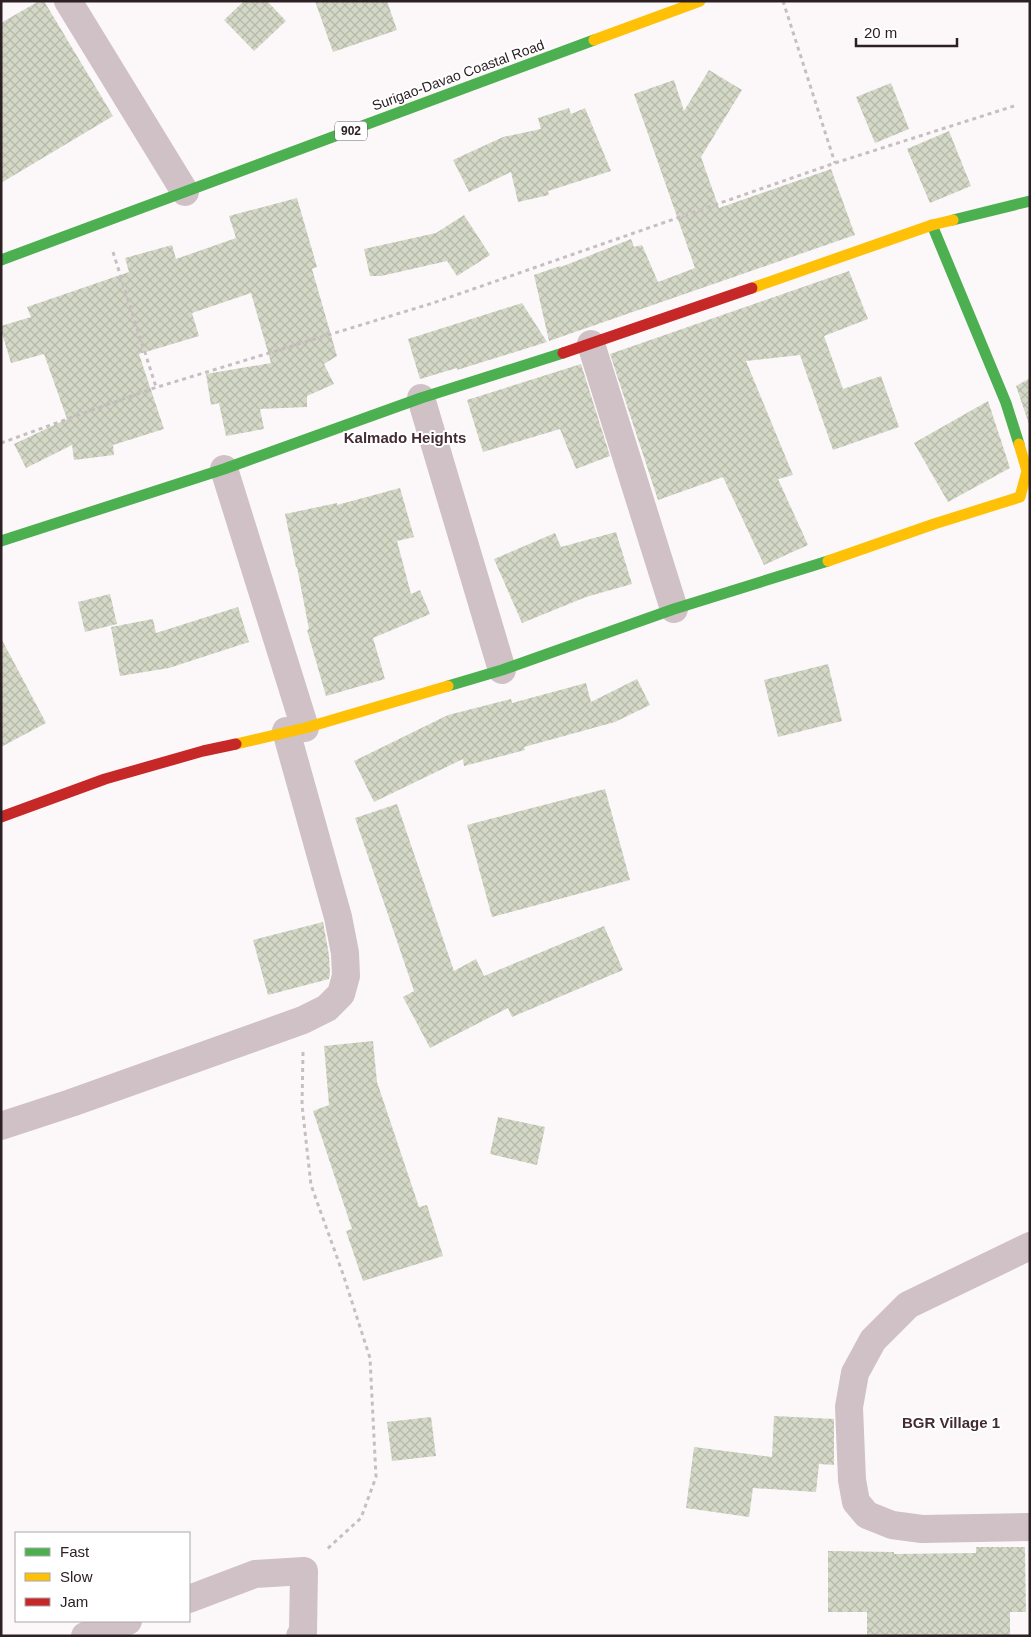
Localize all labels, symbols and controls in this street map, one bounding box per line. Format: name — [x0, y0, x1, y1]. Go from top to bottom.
scale bar — [856, 15, 957, 47]
text: 20 m — [864, 24, 897, 41]
street label: Surigao-Davao Coastal Road — [370, 36, 546, 114]
road number: 902 — [335, 122, 367, 140]
district label: Kalmado Heights — [344, 429, 466, 446]
district label: BGR Village 1 — [902, 1414, 1000, 1431]
legend — [15, 1532, 190, 1622]
text: Fast — [60, 1543, 90, 1560]
text: Slow — [60, 1568, 93, 1585]
text: Jam — [60, 1593, 88, 1610]

